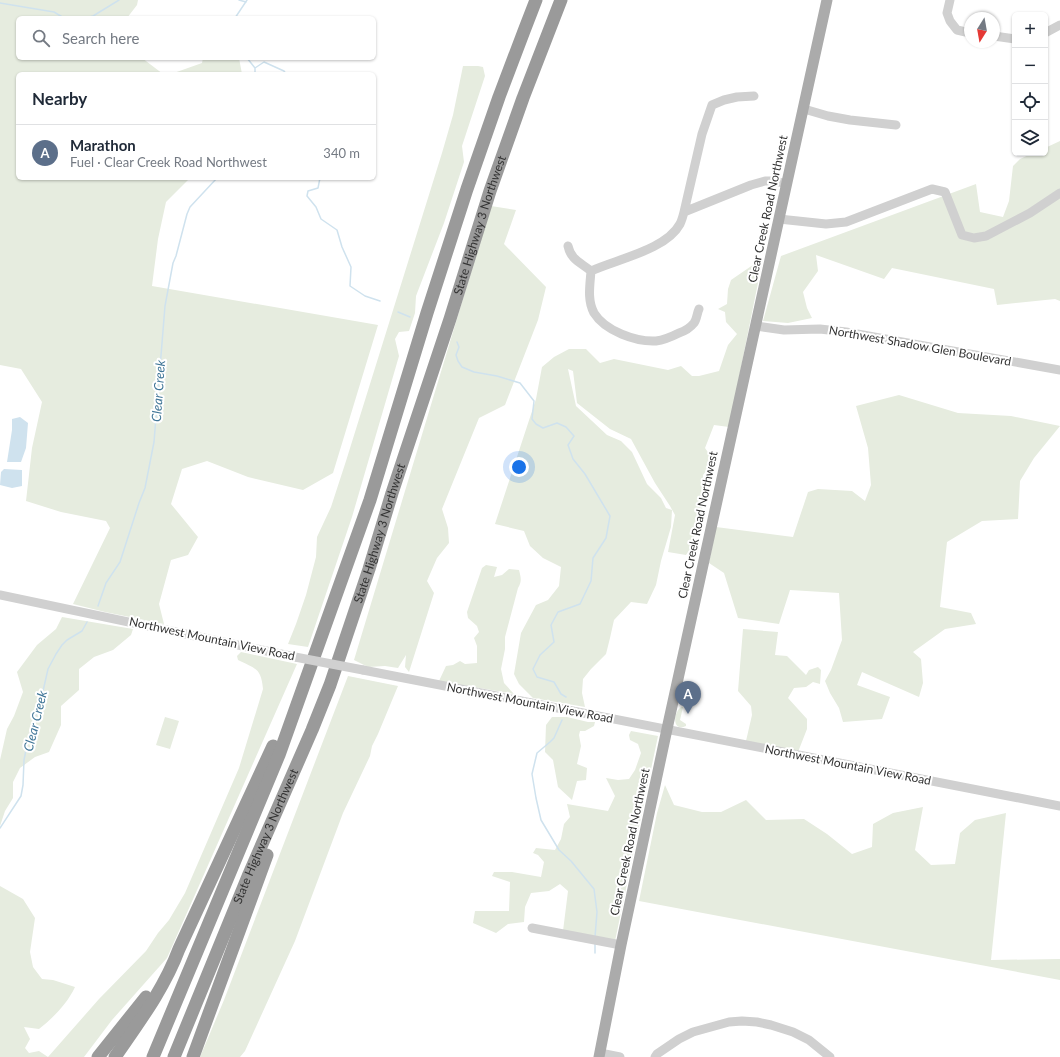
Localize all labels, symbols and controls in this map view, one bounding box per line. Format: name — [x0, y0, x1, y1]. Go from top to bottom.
north arrow — [964, 12, 1000, 48]
map controls — [1012, 12, 1048, 156]
button: + — [1012, 12, 1048, 48]
search box — [16, 16, 376, 60]
icon: search — [30, 27, 52, 49]
text: Search here — [62, 29, 139, 47]
button: − — [1012, 48, 1048, 84]
button: locate — [1012, 84, 1048, 120]
text: Nearby — [32, 88, 87, 109]
button: layers — [1012, 120, 1048, 156]
street label: Clear Creek Road Northwest — [745, 133, 791, 284]
text: Marathon — [70, 136, 136, 154]
text: A — [40, 145, 50, 161]
text: 340 m — [323, 145, 360, 161]
street label: State Highway 3 Northwest — [450, 153, 509, 297]
text: Fuel · Clear Creek Road Northwest — [70, 154, 267, 170]
street label: Northwest Shadow Glen Boulevard — [828, 322, 1012, 369]
water label: Clear Creek — [148, 359, 168, 422]
street label: Clear Creek Road Northwest — [675, 449, 721, 600]
your location — [509, 457, 529, 477]
street label: State Highway 3 Northwest — [350, 461, 409, 605]
street label: Northwest Mountain View Road — [128, 614, 296, 663]
street label: Northwest Mountain View Road — [446, 679, 615, 726]
pin: A — [675, 681, 701, 714]
water label: Clear Creek — [20, 688, 50, 753]
street label: Northwest Mountain View Road — [764, 741, 933, 788]
street label: State Highway 3 Northwest — [230, 766, 301, 906]
street label: Clear Creek Road Northwest — [607, 766, 653, 917]

